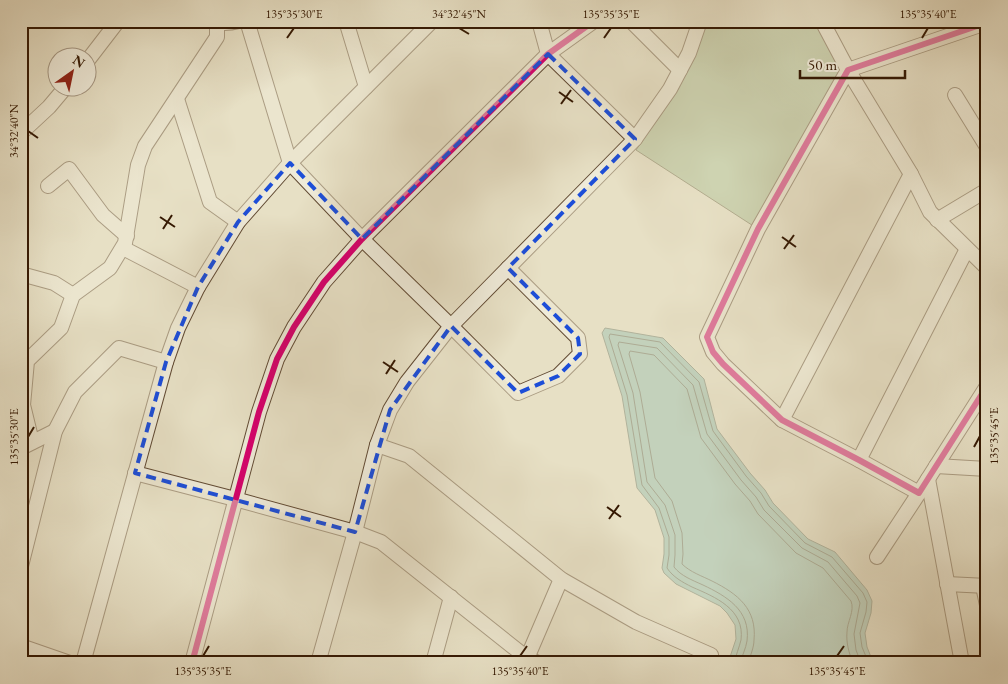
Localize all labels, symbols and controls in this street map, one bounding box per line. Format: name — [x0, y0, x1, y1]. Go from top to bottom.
text: 135°35'30"E — [266, 6, 323, 22]
text: 34°32'45"N — [432, 6, 486, 22]
text: 135°35'35"E — [583, 6, 640, 22]
text: 135°35'40"E — [900, 6, 957, 22]
north arrow — [48, 48, 98, 98]
scale bar — [800, 48, 906, 80]
text: N — [69, 50, 89, 72]
text: 50 m — [808, 55, 837, 74]
text: 34°32'40"N — [6, 104, 22, 158]
text: 135°35'45"E — [986, 407, 1002, 464]
text: 135°35'30"E — [6, 408, 22, 465]
text: 135°35'35"E — [175, 663, 232, 679]
text: 135°35'40"E — [492, 663, 549, 679]
text: 135°35'45"E — [809, 663, 866, 679]

